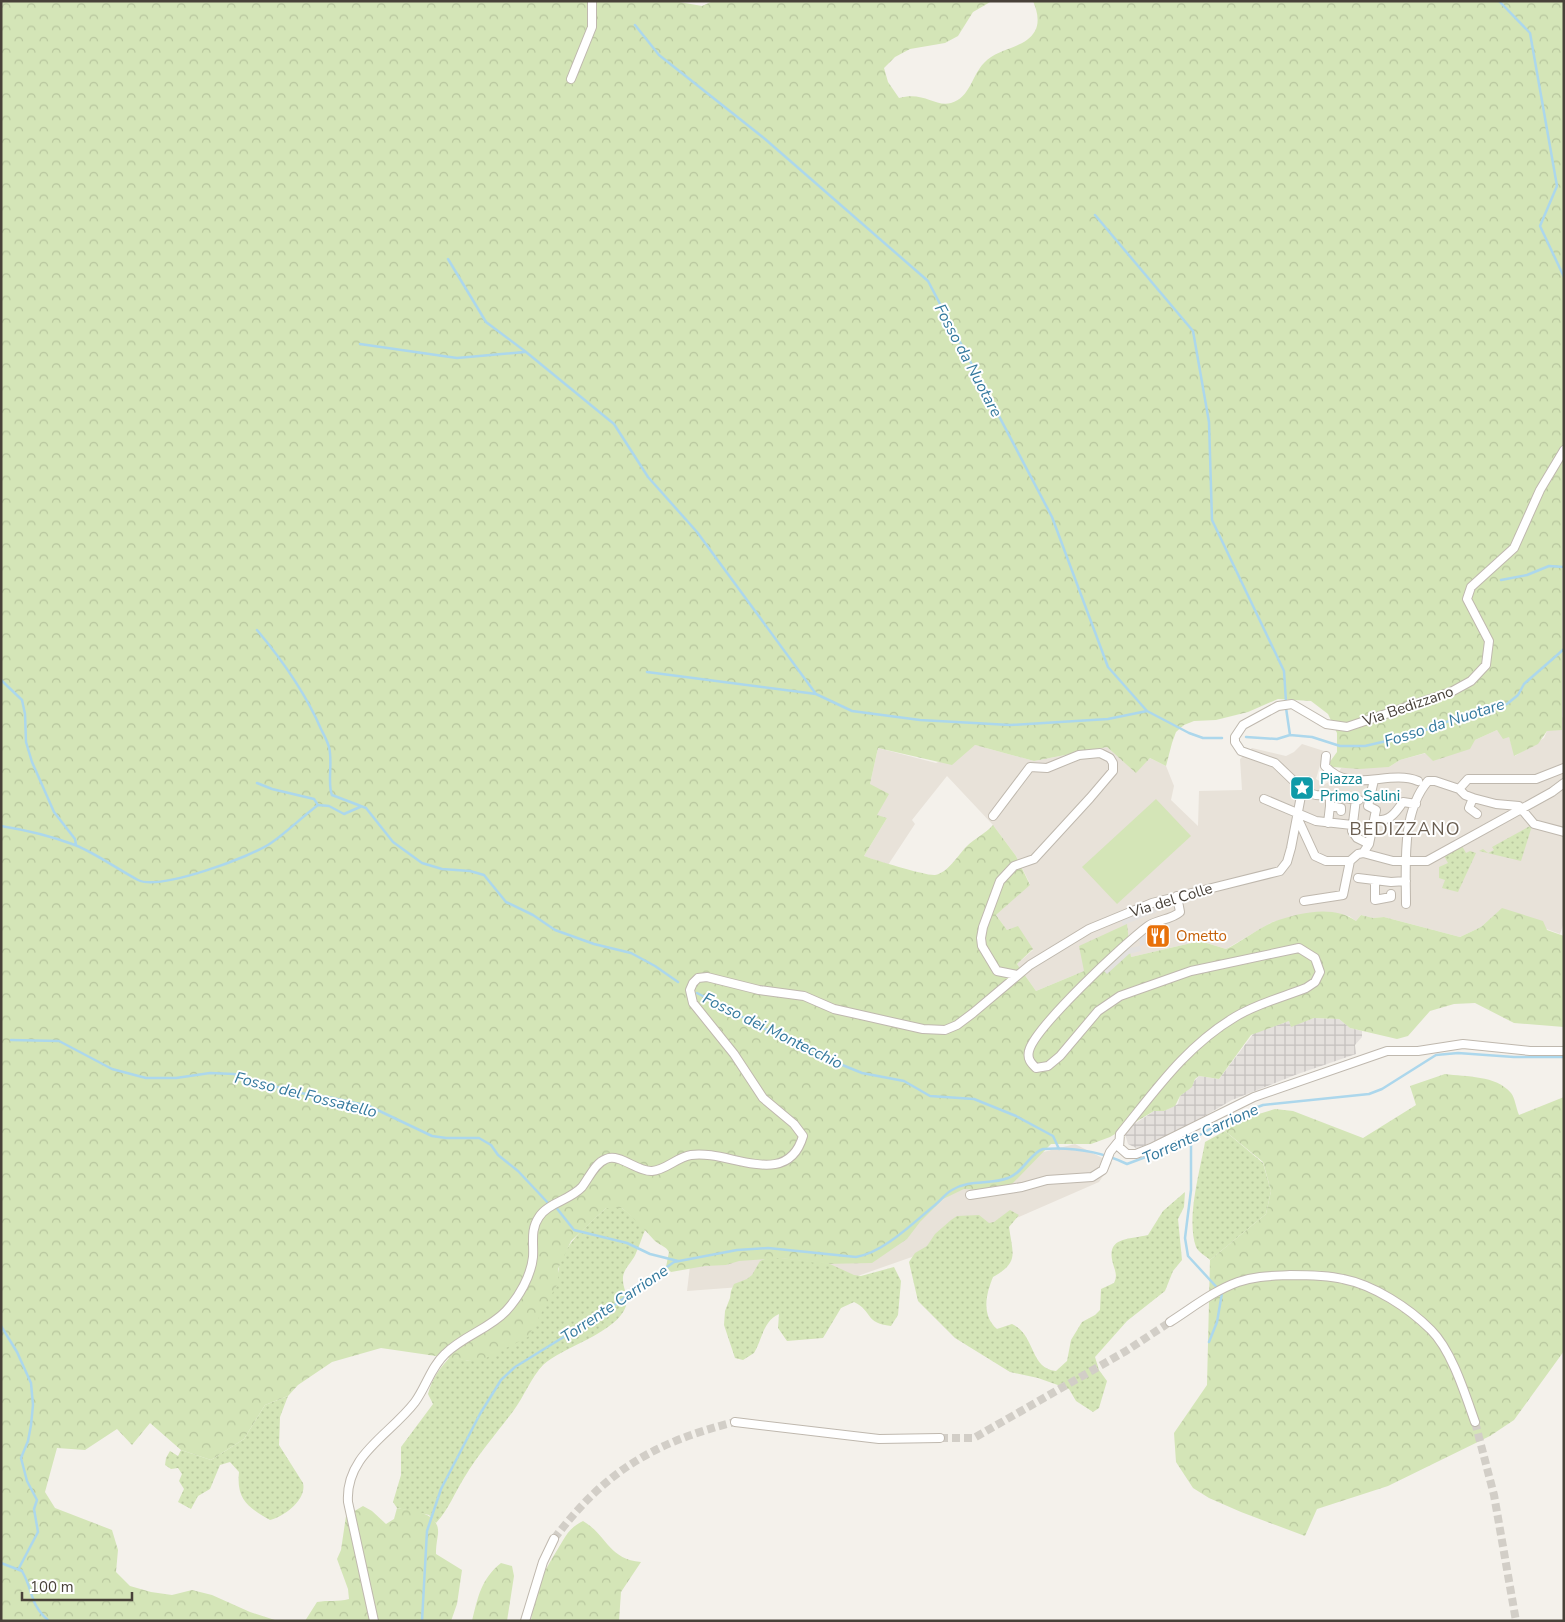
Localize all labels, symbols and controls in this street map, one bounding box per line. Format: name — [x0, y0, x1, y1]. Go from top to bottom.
water label: Fosso da Nuotare — [929, 300, 1008, 421]
street label: Via Bedizzano — [1359, 681, 1456, 731]
water label: Fosso da Nuotare — [1381, 693, 1508, 753]
place label: Piazza Primo Salini — [1320, 769, 1400, 806]
place icon: Piazza Primo Salini — [1289, 775, 1315, 801]
district label: BEDIZZANO — [1350, 817, 1460, 841]
street label: Via del Colle — [1126, 878, 1215, 922]
restaurant icon: Ometto — [1145, 923, 1171, 949]
place label: Ometto — [1176, 926, 1227, 946]
water label: Fosso dei Montecchio — [699, 987, 846, 1074]
water label: Fosso del Fossatello — [232, 1067, 379, 1123]
water label: Torrente Carrione — [1139, 1098, 1262, 1169]
water label: Torrente Carrione — [557, 1259, 673, 1348]
scale bar — [22, 1570, 132, 1602]
text: 100 m — [30, 1577, 74, 1597]

